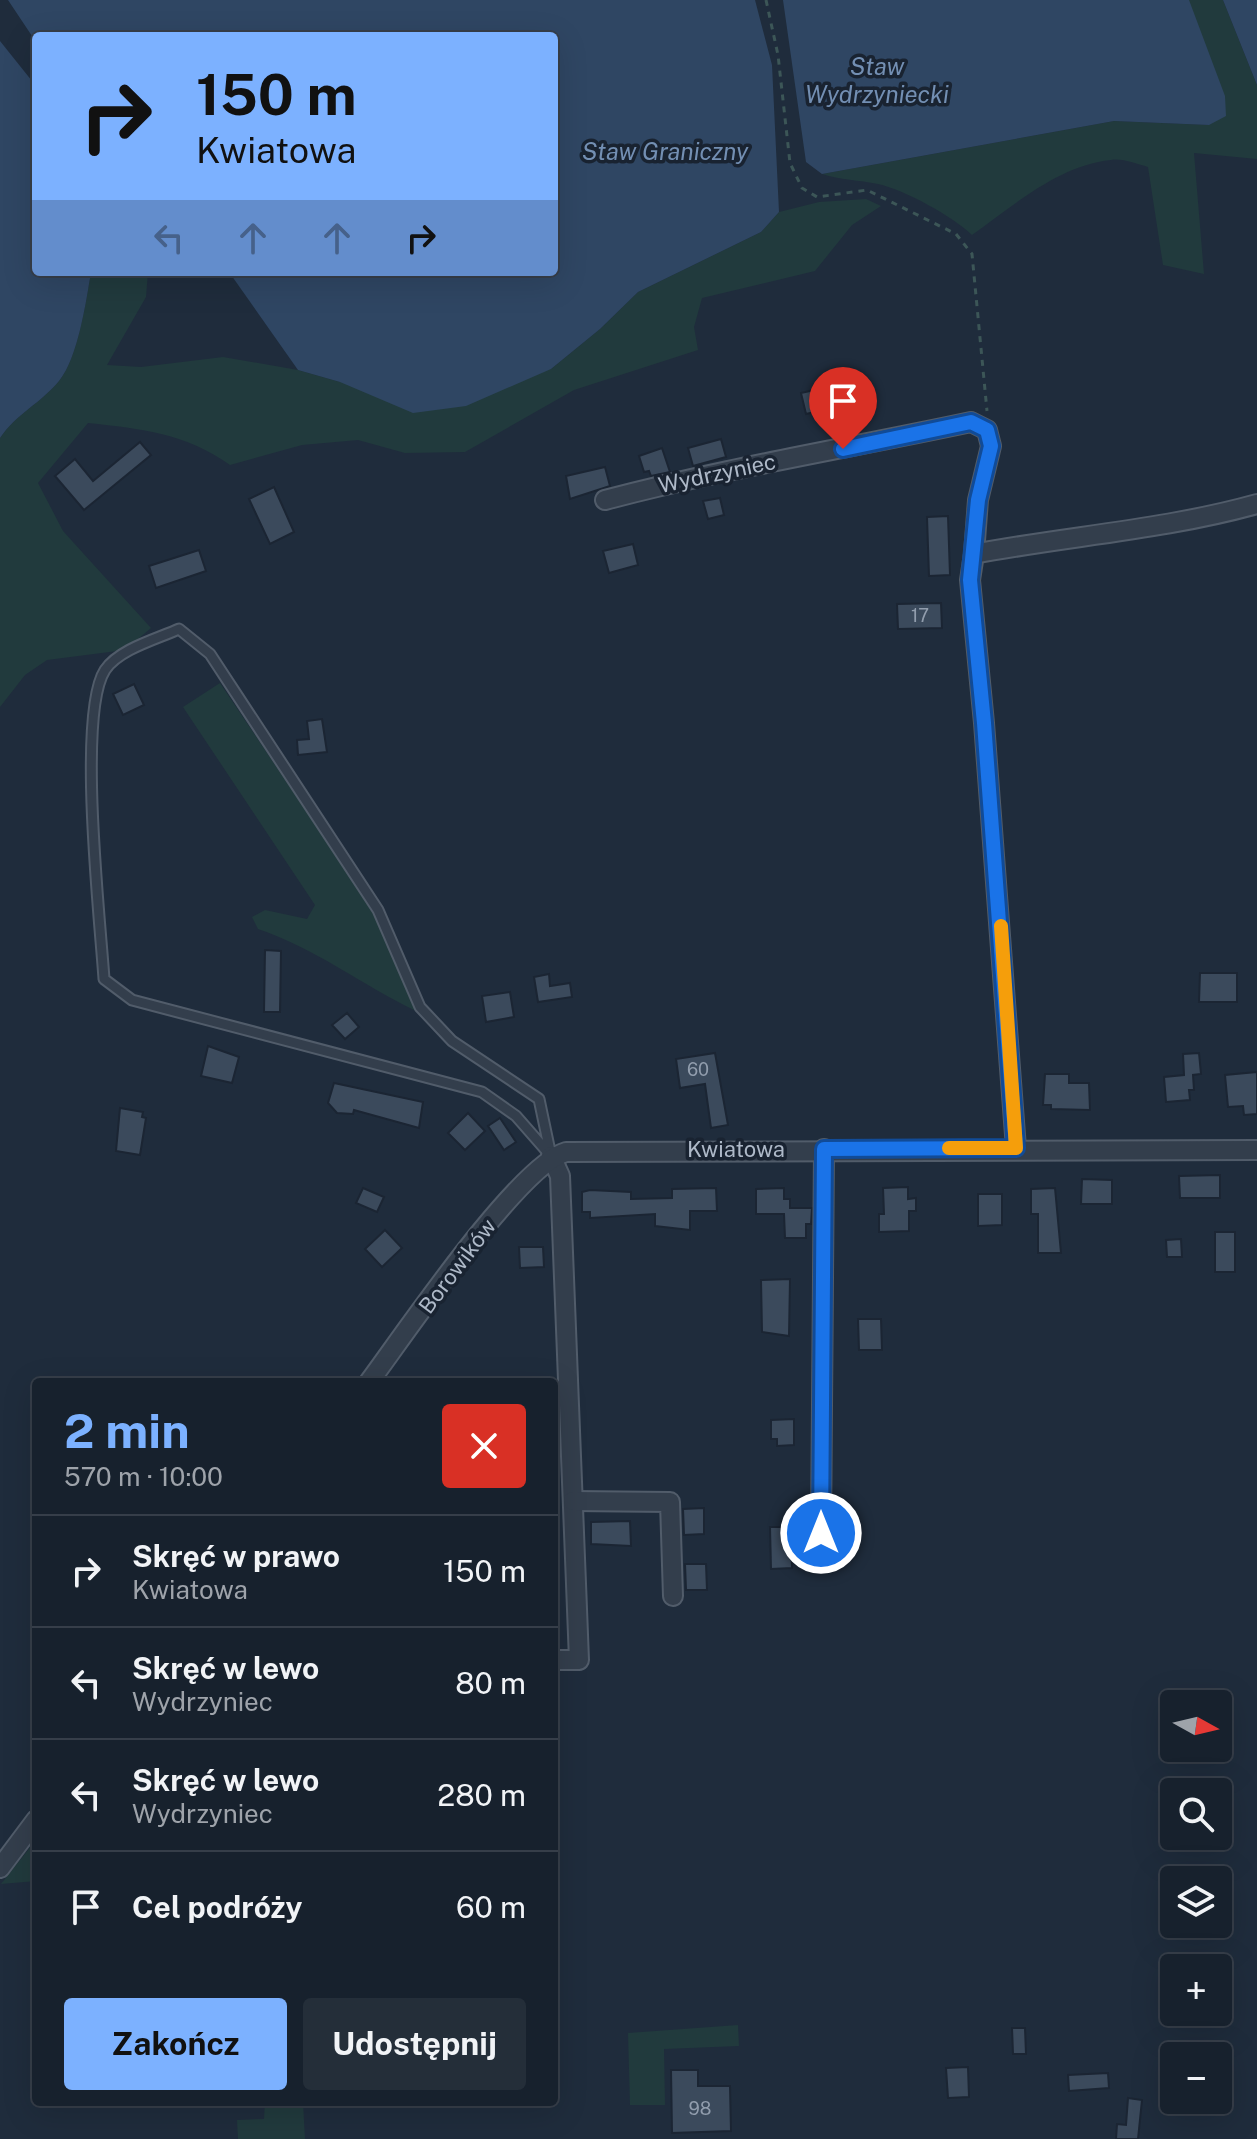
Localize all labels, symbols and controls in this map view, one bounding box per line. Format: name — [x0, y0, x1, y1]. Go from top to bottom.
water label: Staw Wydrzyniecki — [805, 52, 949, 108]
text: 150 m — [196, 62, 357, 128]
icon: right — [64, 64, 168, 168]
text: Kwiatowa — [196, 129, 356, 171]
water label: Staw Graniczny — [582, 137, 749, 165]
icon: left — [147, 216, 191, 260]
icon: ahead — [231, 216, 275, 260]
icon: ahead — [315, 216, 359, 260]
icon: right — [399, 216, 443, 260]
pin — [809, 367, 877, 449]
icon: arrive — [821, 379, 865, 423]
street label: Wydrzyniec — [656, 448, 778, 498]
house number: 17 — [911, 605, 929, 626]
house number: 60 — [687, 1059, 709, 1080]
street label: Kwiatowa — [687, 1136, 785, 1162]
street label: Borowików — [413, 1213, 501, 1319]
text: 2 min — [64, 1402, 190, 1459]
button: close — [442, 1404, 526, 1488]
text: 570 m · 10:00 — [64, 1461, 223, 1492]
position arrow — [779, 1491, 863, 1575]
text: Skręć w prawo — [132, 1538, 340, 1574]
icon: right — [64, 1549, 108, 1593]
text: 150 m — [443, 1553, 526, 1589]
text: Kwiatowa — [132, 1574, 248, 1605]
text: Skręć w lewo — [132, 1650, 319, 1686]
icon: left — [64, 1661, 108, 1705]
text: 80 m — [455, 1665, 526, 1701]
text: Wydrzyniec — [132, 1686, 273, 1717]
north arrow — [1160, 1690, 1232, 1762]
map controls — [1160, 1690, 1232, 2114]
text: Skręć w lewo — [132, 1762, 319, 1798]
icon: left — [64, 1773, 108, 1817]
text: 280 m — [437, 1777, 526, 1813]
button: search — [1160, 1778, 1232, 1850]
text: Wydrzyniec — [132, 1798, 273, 1829]
button: layers — [1160, 1866, 1232, 1938]
icon: arrive — [64, 1885, 108, 1929]
text: Cel podróży — [132, 1889, 302, 1925]
text: 60 m — [456, 1889, 526, 1925]
button: + — [1160, 1954, 1232, 2026]
button: Zakończ — [64, 1998, 287, 2090]
button: Udostępnij — [303, 1998, 526, 2090]
button: − — [1160, 2042, 1232, 2114]
house number: 98 — [689, 2098, 711, 2119]

